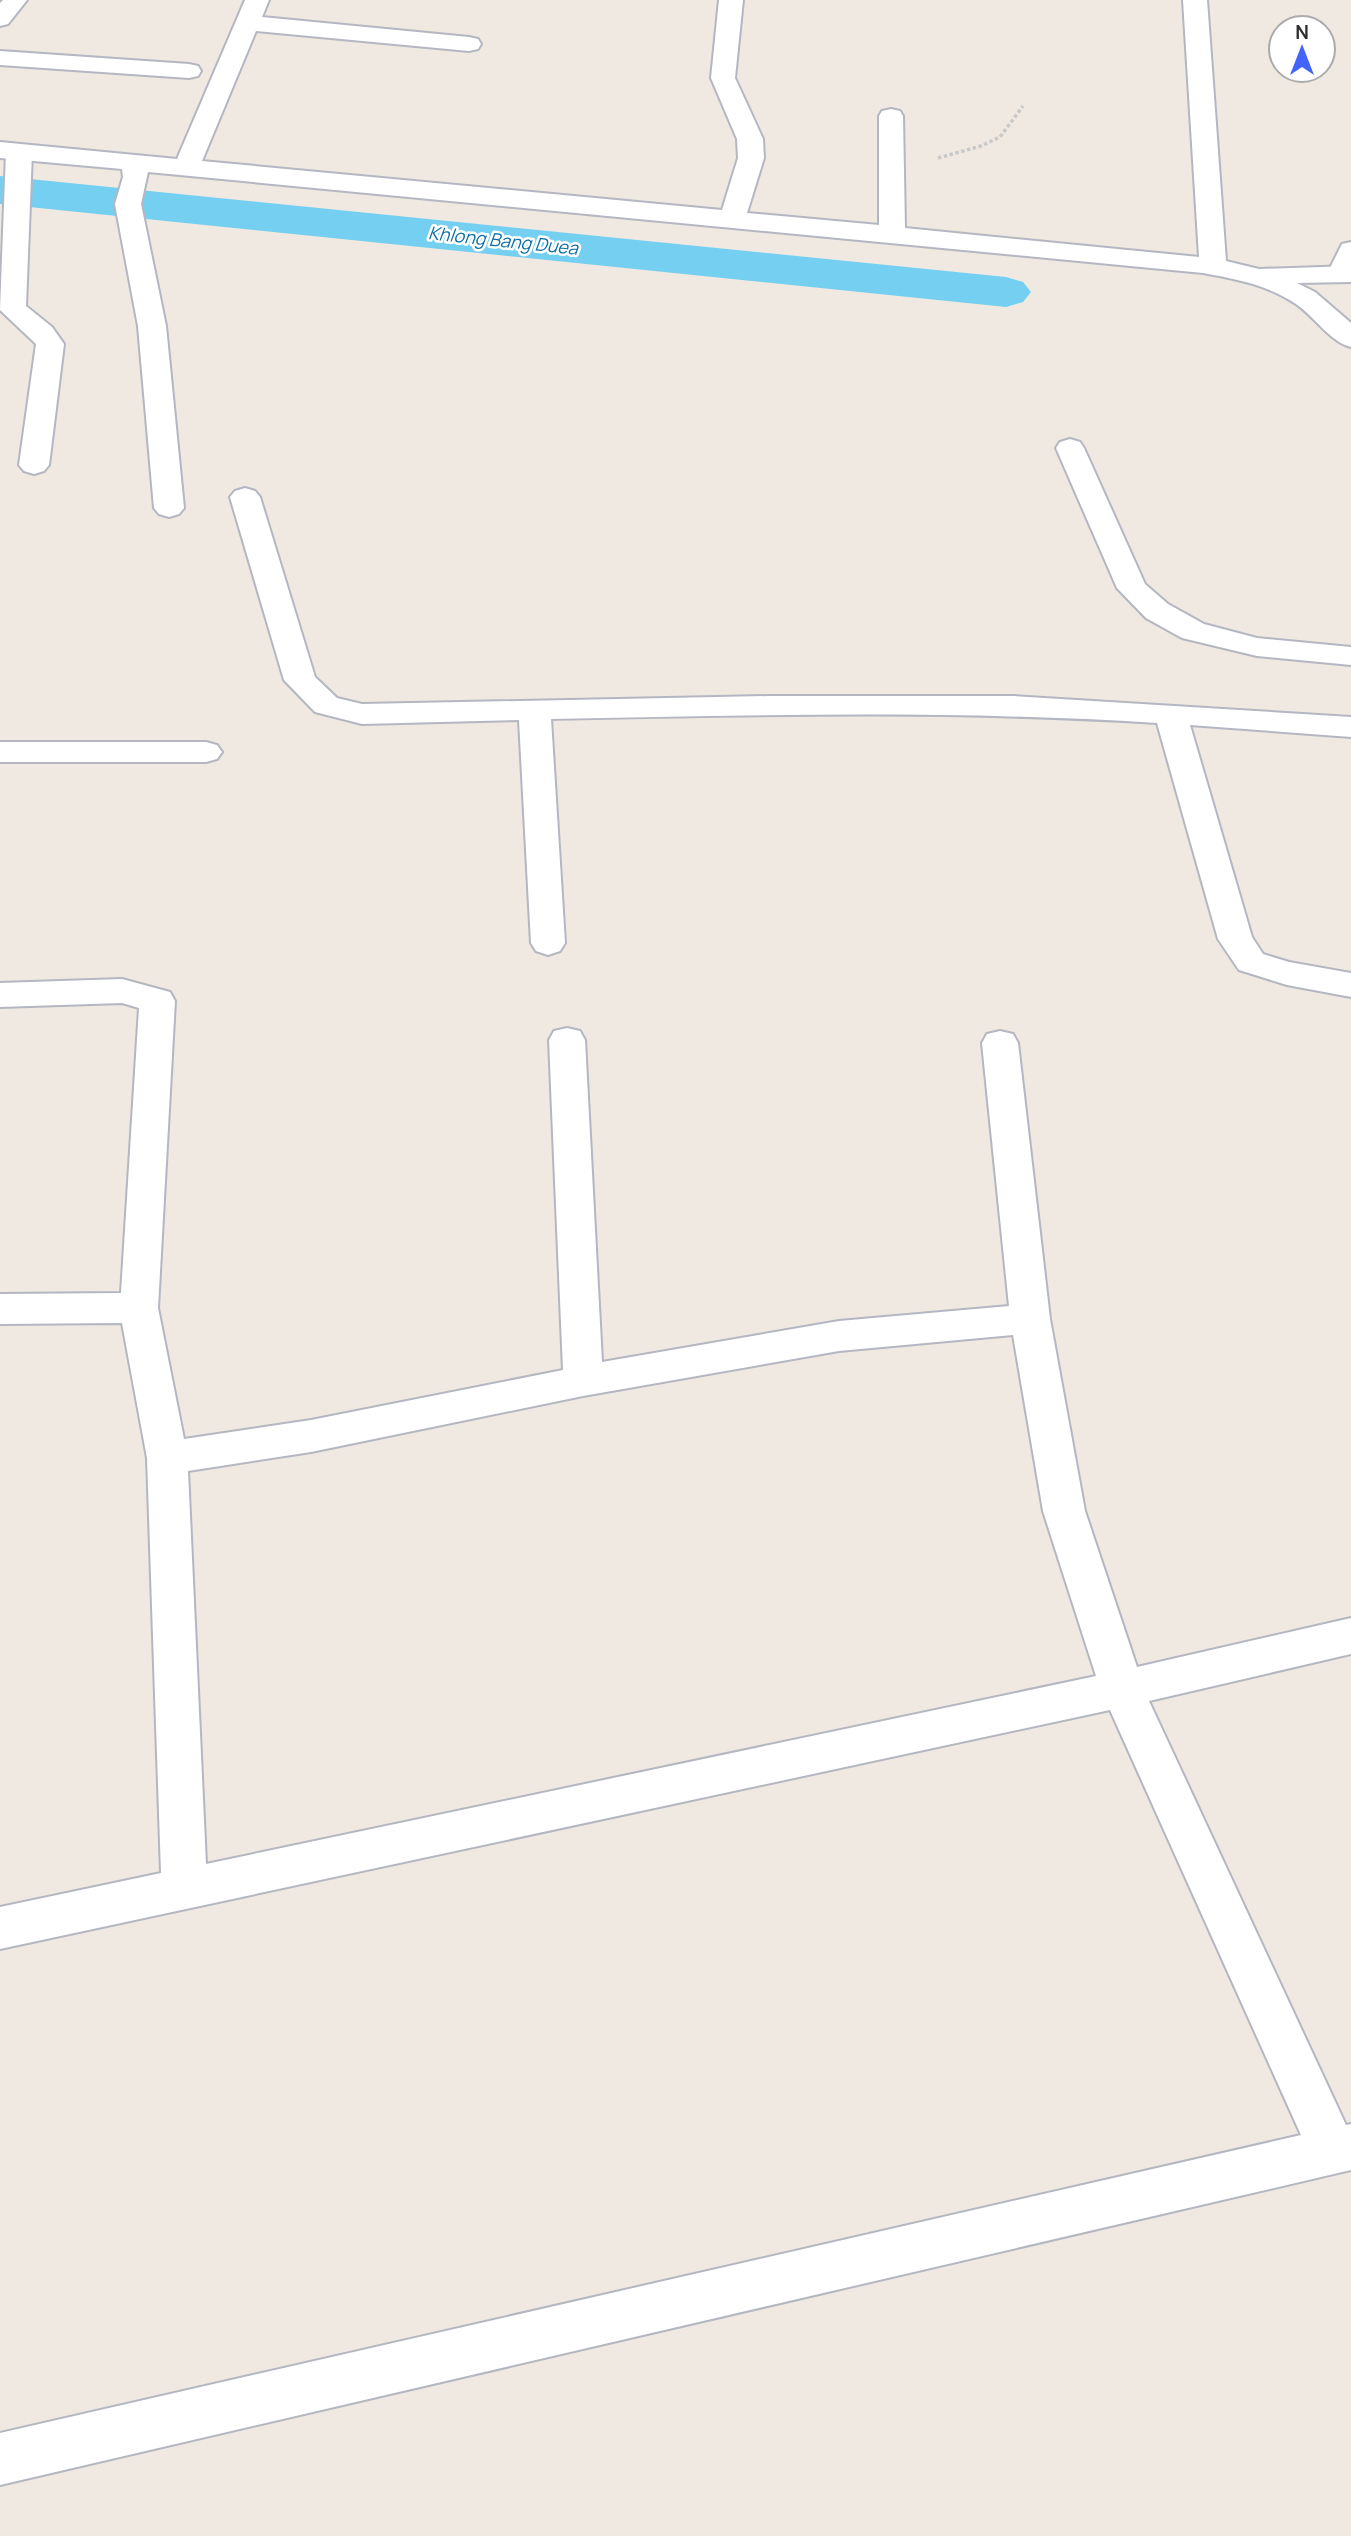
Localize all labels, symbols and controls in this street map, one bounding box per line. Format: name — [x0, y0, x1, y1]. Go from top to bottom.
north arrow — [1267, 14, 1337, 84]
text: N — [1295, 19, 1309, 45]
water label: Khlong Bang Duea — [427, 220, 580, 260]

